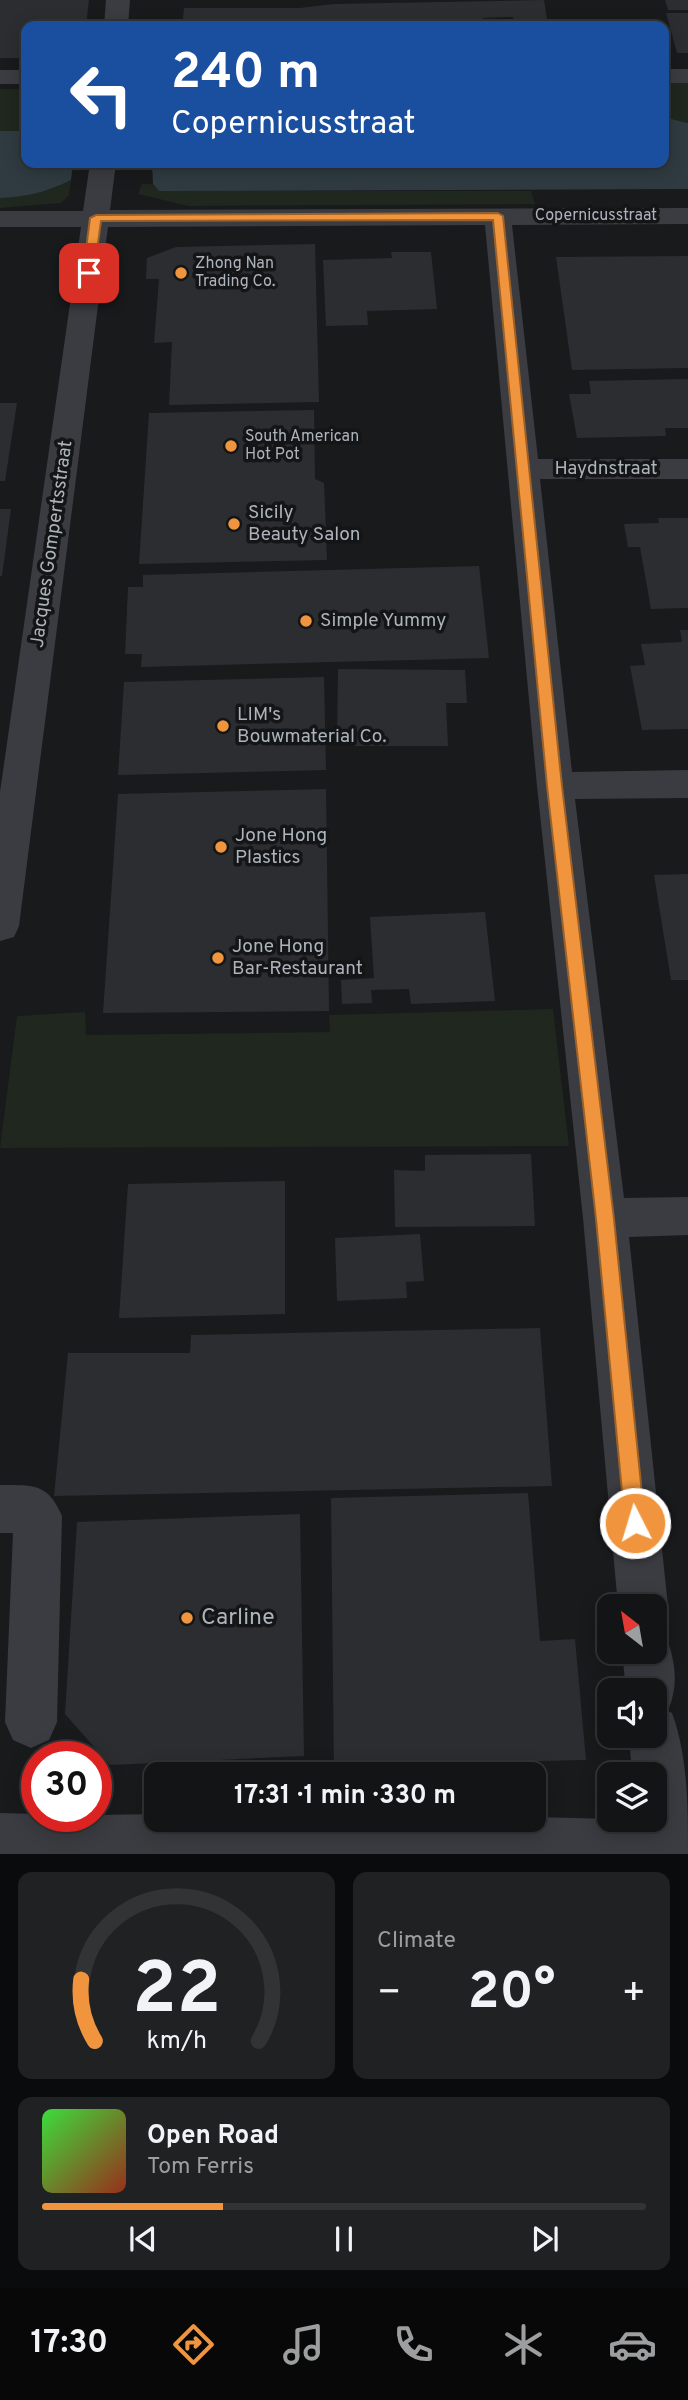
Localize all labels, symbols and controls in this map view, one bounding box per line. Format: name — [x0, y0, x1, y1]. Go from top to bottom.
text: 240 m — [171, 44, 320, 106]
icon: left — [56, 49, 147, 140]
text: Copernicusstraat — [171, 105, 416, 145]
street label: Copernicusstraat — [535, 206, 657, 226]
pin — [59, 243, 119, 303]
icon: arrive — [70, 254, 108, 292]
place label: Zhong Nan Trading Co. — [195, 254, 275, 292]
marker: Zhong Nan Trading Co. — [173, 265, 189, 281]
place label: South American Hot Pot — [245, 427, 359, 465]
marker: South American Hot Pot — [223, 438, 239, 454]
street label: Jacques Gompertsstraat — [26, 439, 78, 649]
street label: Haydnstraat — [554, 457, 658, 481]
place label: Sicily Beauty Salon — [248, 501, 360, 547]
marker: Sicily Beauty Salon — [226, 516, 242, 532]
place label: Simple Yummy — [320, 609, 446, 633]
marker: Simple Yummy — [298, 613, 314, 629]
place label: LIM's Bouwmaterial Co. — [237, 703, 387, 749]
marker: LIM's Bouwmaterial Co. — [215, 718, 231, 734]
place label: Jone Hong Plastics — [235, 824, 327, 870]
marker: Jone Hong Plastics — [213, 839, 229, 855]
place label: Jone Hong Bar-Restaurant — [232, 935, 363, 981]
marker: Jone Hong Bar-Restaurant — [210, 950, 226, 966]
position arrow — [598, 1486, 672, 1560]
north arrow — [597, 1594, 667, 1664]
map controls — [597, 1594, 667, 1832]
place label: Carline — [201, 1604, 275, 1633]
marker: Carline — [179, 1610, 195, 1626]
button: sound — [597, 1678, 667, 1748]
speed limit sign: 30 — [21, 1741, 112, 1832]
button: layers — [597, 1762, 667, 1832]
text: 17:31 · 1 min · 330 m — [234, 1780, 456, 1813]
text: Climate — [377, 1927, 456, 1956]
text: 22 — [132, 1948, 221, 2040]
text: 20° — [468, 1961, 555, 2027]
text: − — [377, 1970, 402, 2019]
text: + — [621, 1970, 646, 2019]
text: km/h — [146, 2026, 207, 2058]
text: Open Road — [147, 2120, 279, 2153]
text: Tom Ferris — [147, 2153, 254, 2182]
icon: previous — [124, 2220, 162, 2258]
icon: pause — [325, 2220, 363, 2258]
icon: next — [526, 2220, 564, 2258]
icon: directions — [169, 2320, 218, 2369]
icon: music — [279, 2320, 328, 2369]
icon: phone — [389, 2320, 438, 2369]
icon: climate — [499, 2320, 548, 2369]
icon: car — [608, 2320, 657, 2369]
text: 17:30 — [30, 2324, 108, 2364]

